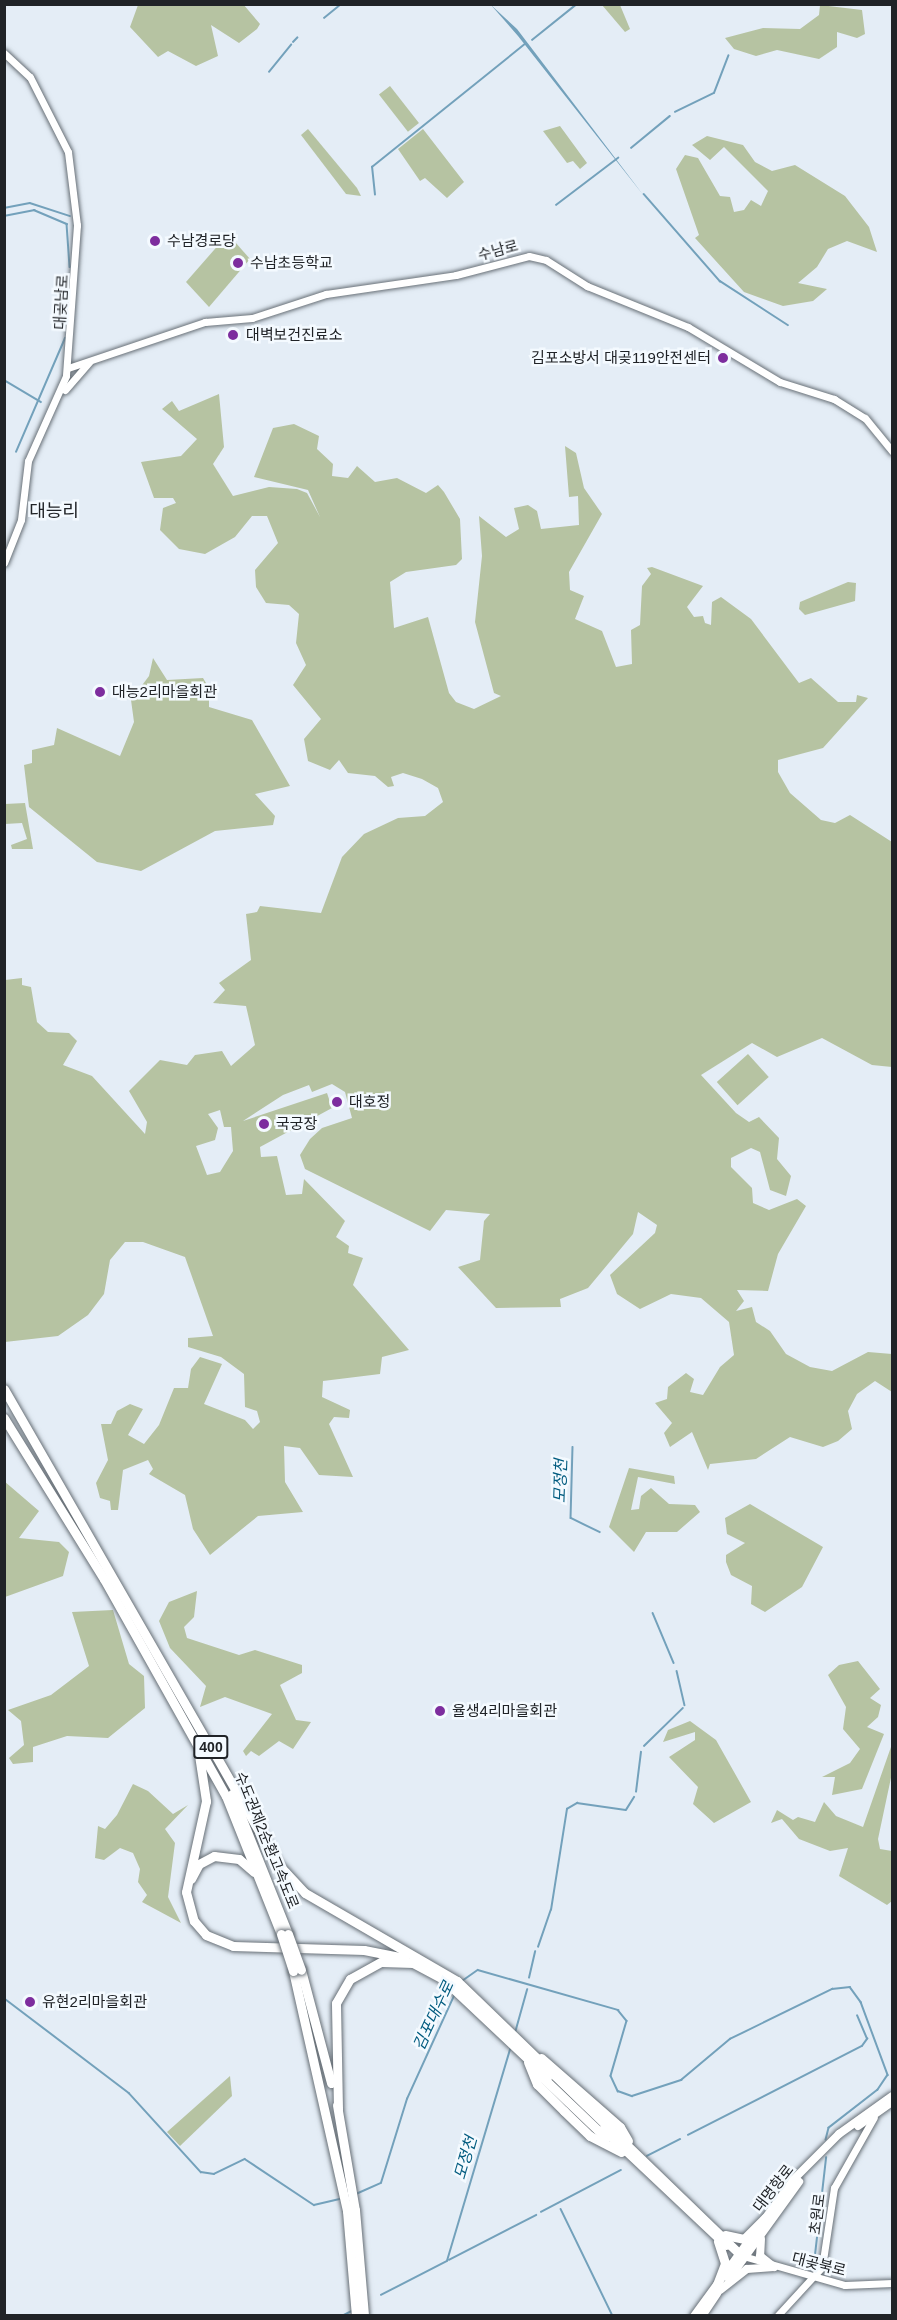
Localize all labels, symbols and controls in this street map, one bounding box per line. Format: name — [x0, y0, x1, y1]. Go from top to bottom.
place label: 수남경로당 — [167, 232, 236, 250]
marker: 수남경로당 — [148, 234, 162, 248]
street label: 수남로 — [476, 236, 520, 264]
place label: 수남초등학교 — [250, 254, 333, 272]
marker: 수남초등학교 — [231, 256, 245, 270]
street label: 대곶남로 — [51, 274, 71, 330]
marker: 대벽보건진료소 — [224, 326, 242, 344]
place label: 대벽보건진료소 — [246, 326, 343, 344]
place label: 김포소방서 대곶119안전센터 — [531, 349, 711, 367]
marker: 김포소방서 대곶119안전센터 — [716, 351, 730, 365]
district label: 대능리 — [29, 500, 79, 522]
place label: 대능2리마을회관 — [112, 683, 217, 701]
marker: 대능2리마을회관 — [93, 685, 107, 699]
place label: 대호정 — [349, 1093, 390, 1111]
marker: 대호정 — [330, 1095, 344, 1109]
place label: 국궁장 — [276, 1115, 317, 1133]
marker: 국궁장 — [257, 1117, 271, 1131]
water label: 모정천 — [551, 1459, 571, 1503]
place label: 율생4리마을회관 — [452, 1702, 557, 1720]
marker: 율생4리마을회관 — [433, 1704, 447, 1718]
road number: 400 — [193, 1736, 229, 1758]
street label: 수도권제2순환고속도로 — [231, 1769, 303, 1911]
water label: 김포대수로 — [410, 1979, 458, 2053]
place label: 유현2리마을회관 — [42, 1993, 147, 2011]
marker: 유현2리마을회관 — [23, 1995, 37, 2009]
water label: 모정천 — [451, 2134, 481, 2182]
street label: 대명항로 — [749, 2161, 797, 2215]
street label: 초원로 — [806, 2192, 828, 2236]
street label: 대곶북로 — [790, 2249, 848, 2279]

